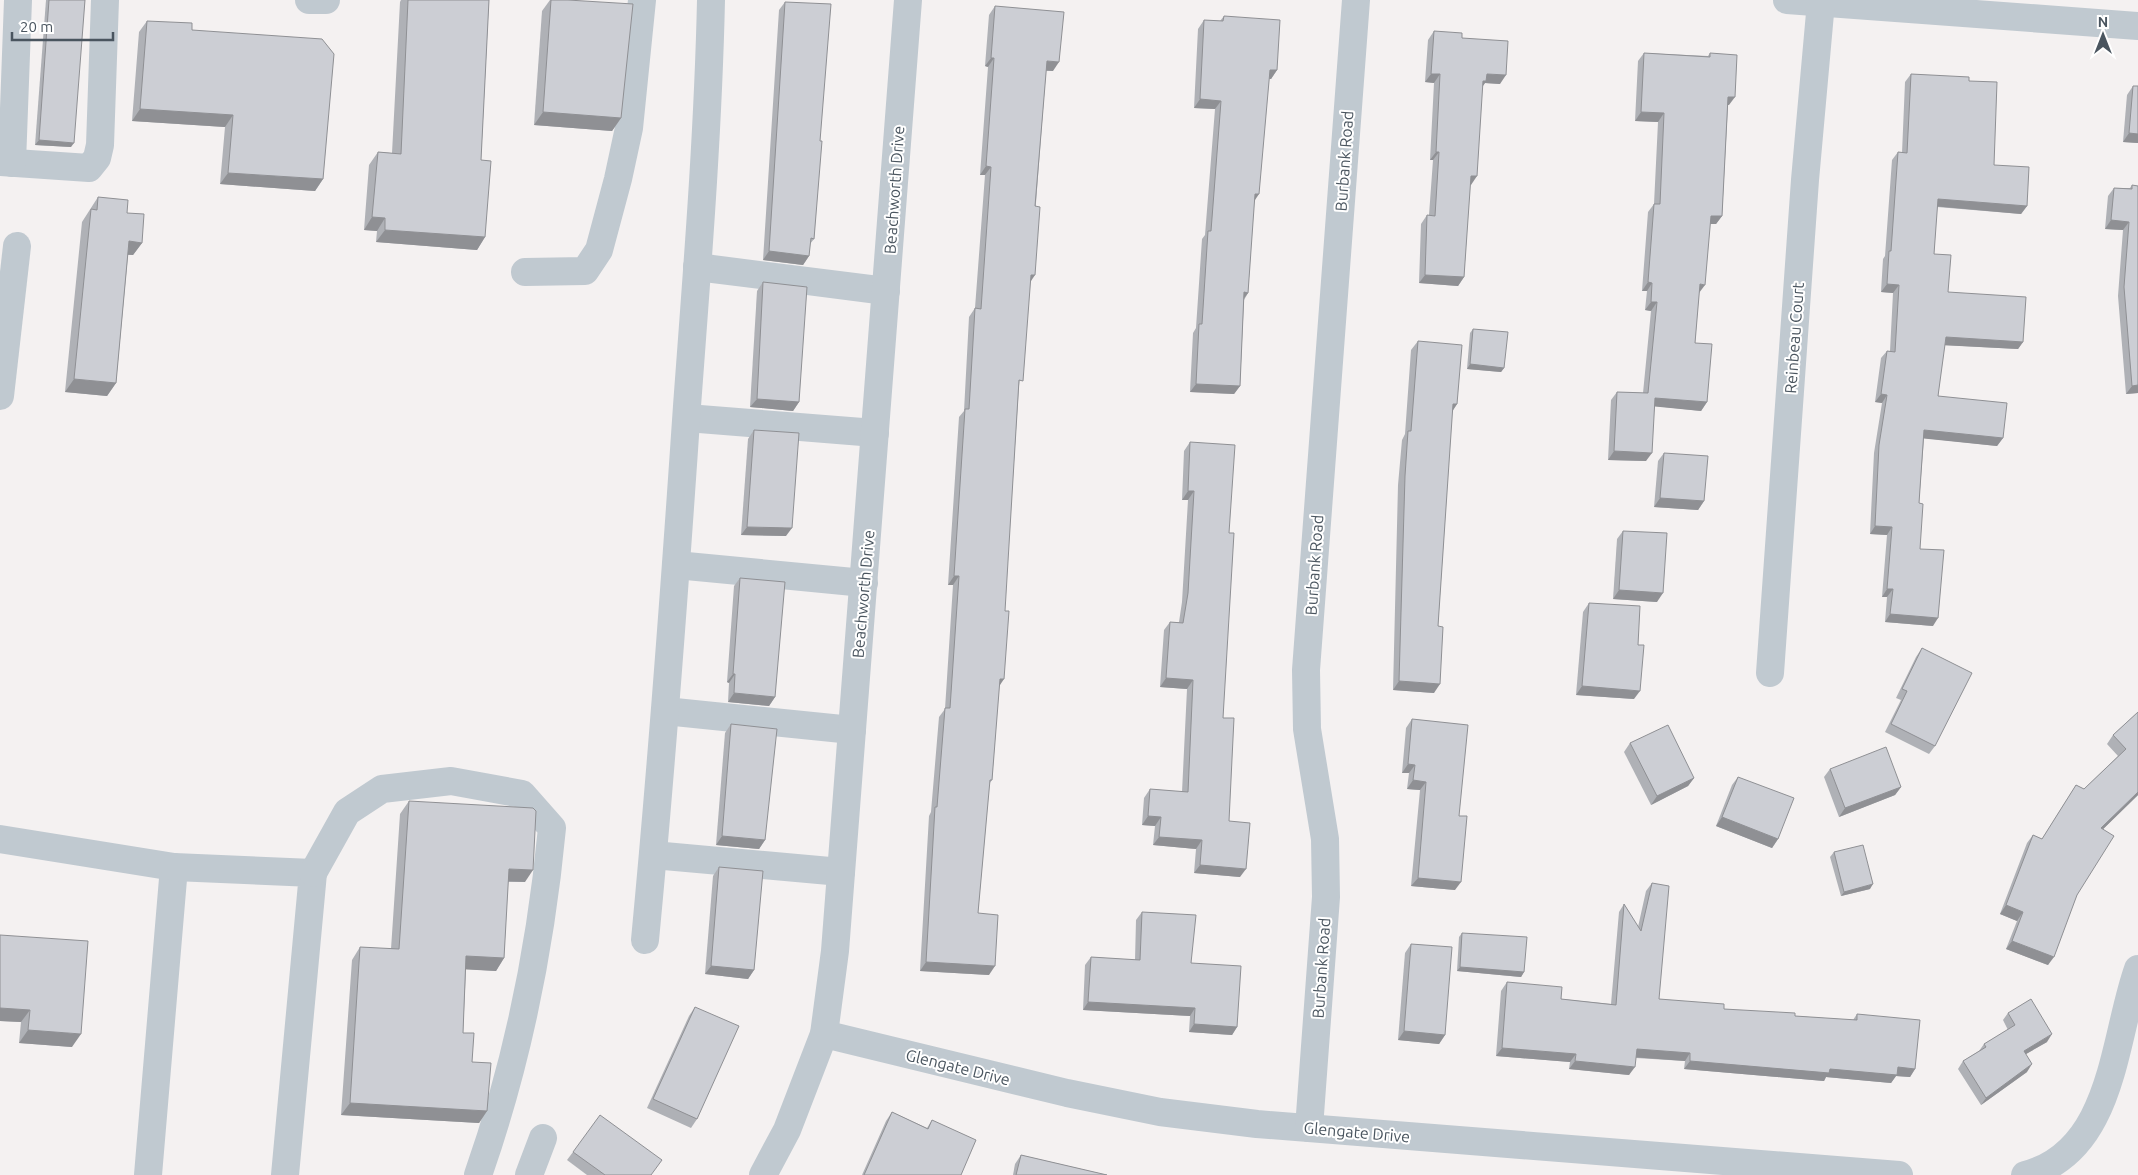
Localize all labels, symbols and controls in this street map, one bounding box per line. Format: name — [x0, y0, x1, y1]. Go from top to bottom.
scale bar — [12, 10, 114, 42]
north arrow — [2078, 10, 2128, 60]
text: N — [2098, 14, 2108, 30]
text: 20 m — [20, 18, 53, 35]
street label: Burbank Road — [1332, 110, 1356, 212]
street label: Beachworth Drive — [881, 125, 907, 255]
street label: Reinbeau Court — [1781, 281, 1807, 394]
street label: Burbank Road — [1302, 514, 1326, 616]
street label: Beachworth Drive — [848, 529, 878, 659]
street label: Burbank Road — [1309, 917, 1333, 1019]
street label: Glengate Drive — [904, 1045, 1012, 1089]
street label: Glengate Drive — [1303, 1118, 1411, 1146]

